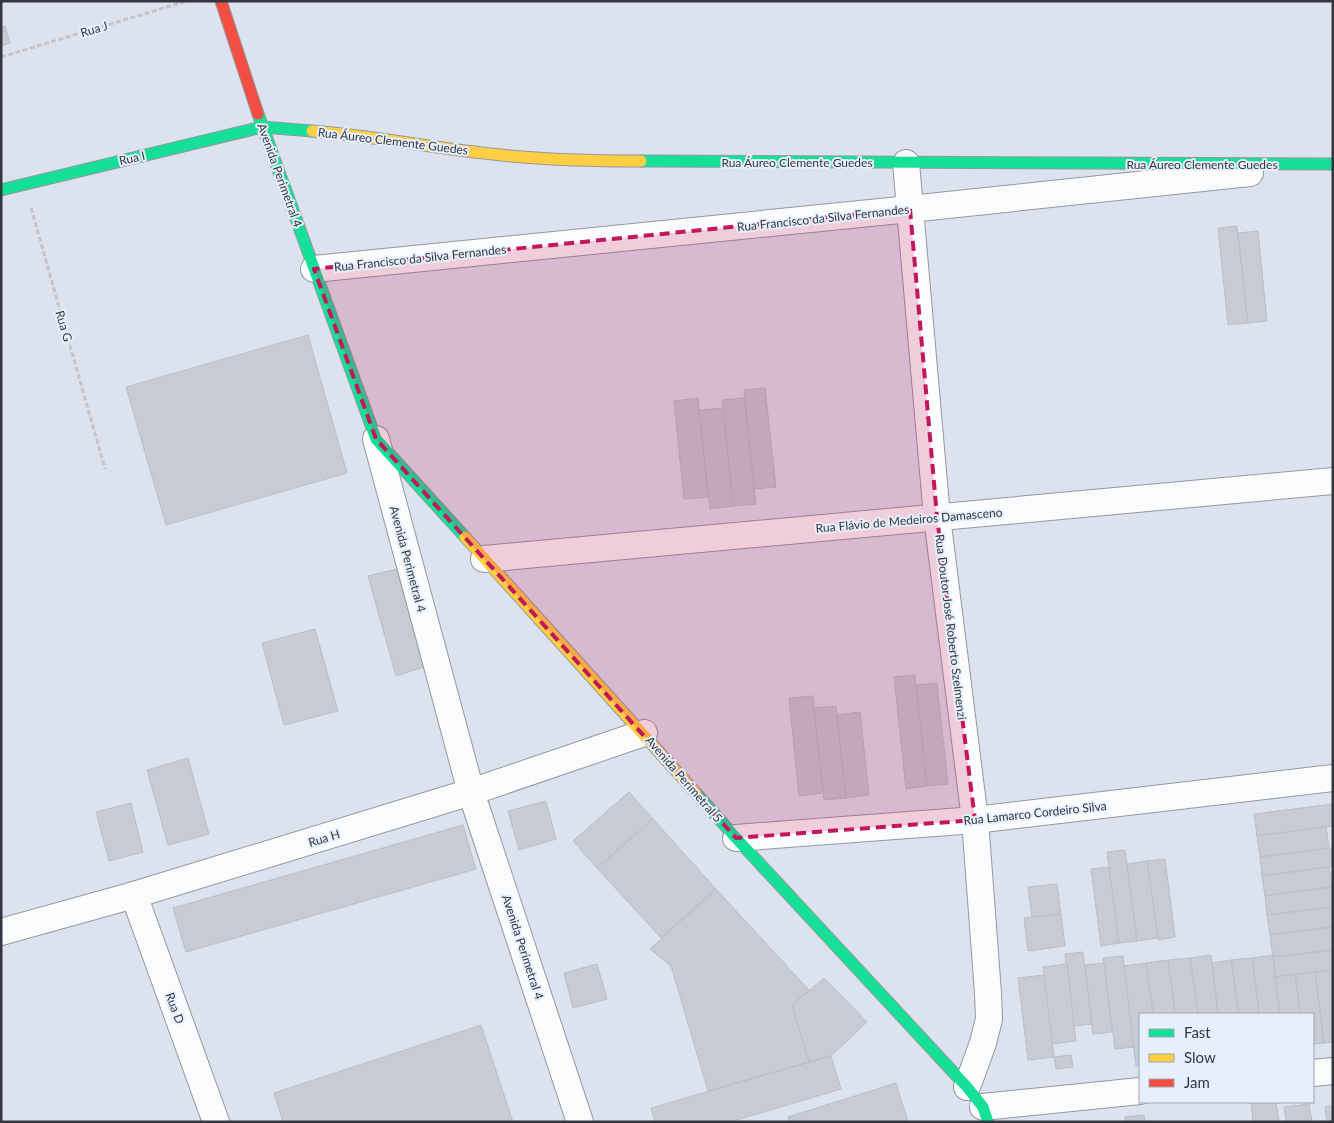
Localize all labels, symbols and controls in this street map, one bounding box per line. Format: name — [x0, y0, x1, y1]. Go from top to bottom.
street label: Rua J — [79, 18, 109, 40]
street label: Avenida Perimetral 4 — [254, 121, 306, 229]
street label: Rua Áureo Clemente Guedes — [317, 124, 469, 158]
street label: Rua I — [117, 148, 147, 168]
street label: Rua Áureo Clemente Guedes — [721, 155, 873, 170]
street label: Rua Áureo Clemente Guedes — [1126, 157, 1278, 172]
street label: Rua Francisco da Silva Fernandes — [736, 201, 910, 235]
street label: Rua Francisco da Silva Fernandes — [333, 241, 507, 275]
street label: Rua G — [52, 309, 76, 344]
street label: Avenida Perimetral 4 — [387, 504, 429, 614]
street label: Rua Flávio de Medeiros Damasceno — [815, 504, 1003, 536]
street label: Rua Doutor José Roberto Szelmenzi — [932, 533, 970, 721]
street label: Avenida Perimetral 5 — [642, 733, 726, 825]
street label: Rua Lamarco Cordeiro Silva — [963, 798, 1107, 828]
street label: Rua H — [306, 826, 342, 850]
street label: Avenida Perimetral 4 — [499, 893, 547, 1001]
street label: Rua D — [162, 990, 188, 1026]
legend — [1139, 1013, 1314, 1103]
text: Fast — [1184, 1023, 1211, 1041]
text: Slow — [1184, 1048, 1216, 1066]
text: Jam — [1184, 1073, 1210, 1091]

